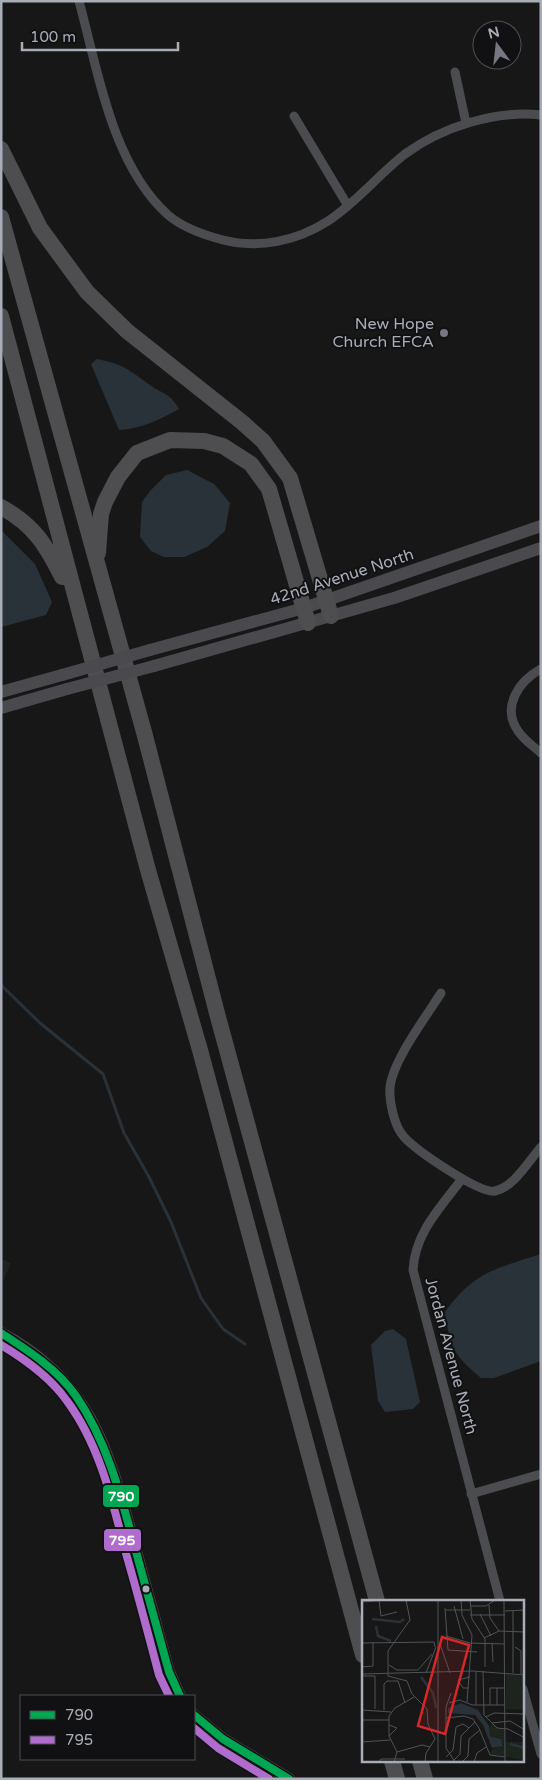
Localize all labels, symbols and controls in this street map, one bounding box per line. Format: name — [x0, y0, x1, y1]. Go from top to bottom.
scale bar — [22, 20, 179, 52]
north arrow — [472, 20, 522, 70]
text: N — [486, 23, 501, 43]
text: 100 m — [30, 28, 76, 46]
place label: New Hope Church EFCA — [332, 314, 434, 352]
marker: New Hope Church EFCA — [438, 327, 450, 339]
street label: 42nd Avenue North — [268, 544, 416, 610]
street label: Jordan Avenue North — [420, 1275, 482, 1437]
line badge: 790 — [102, 1484, 140, 1508]
text: 790 — [108, 1488, 134, 1505]
line badge: 795 — [103, 1528, 142, 1552]
text: 795 — [109, 1532, 135, 1549]
unlabelled marker — [141, 1584, 151, 1594]
inset map — [362, 1600, 524, 1762]
legend — [20, 1695, 195, 1760]
text: 790 — [65, 1706, 93, 1724]
text: 795 — [65, 1731, 93, 1749]

